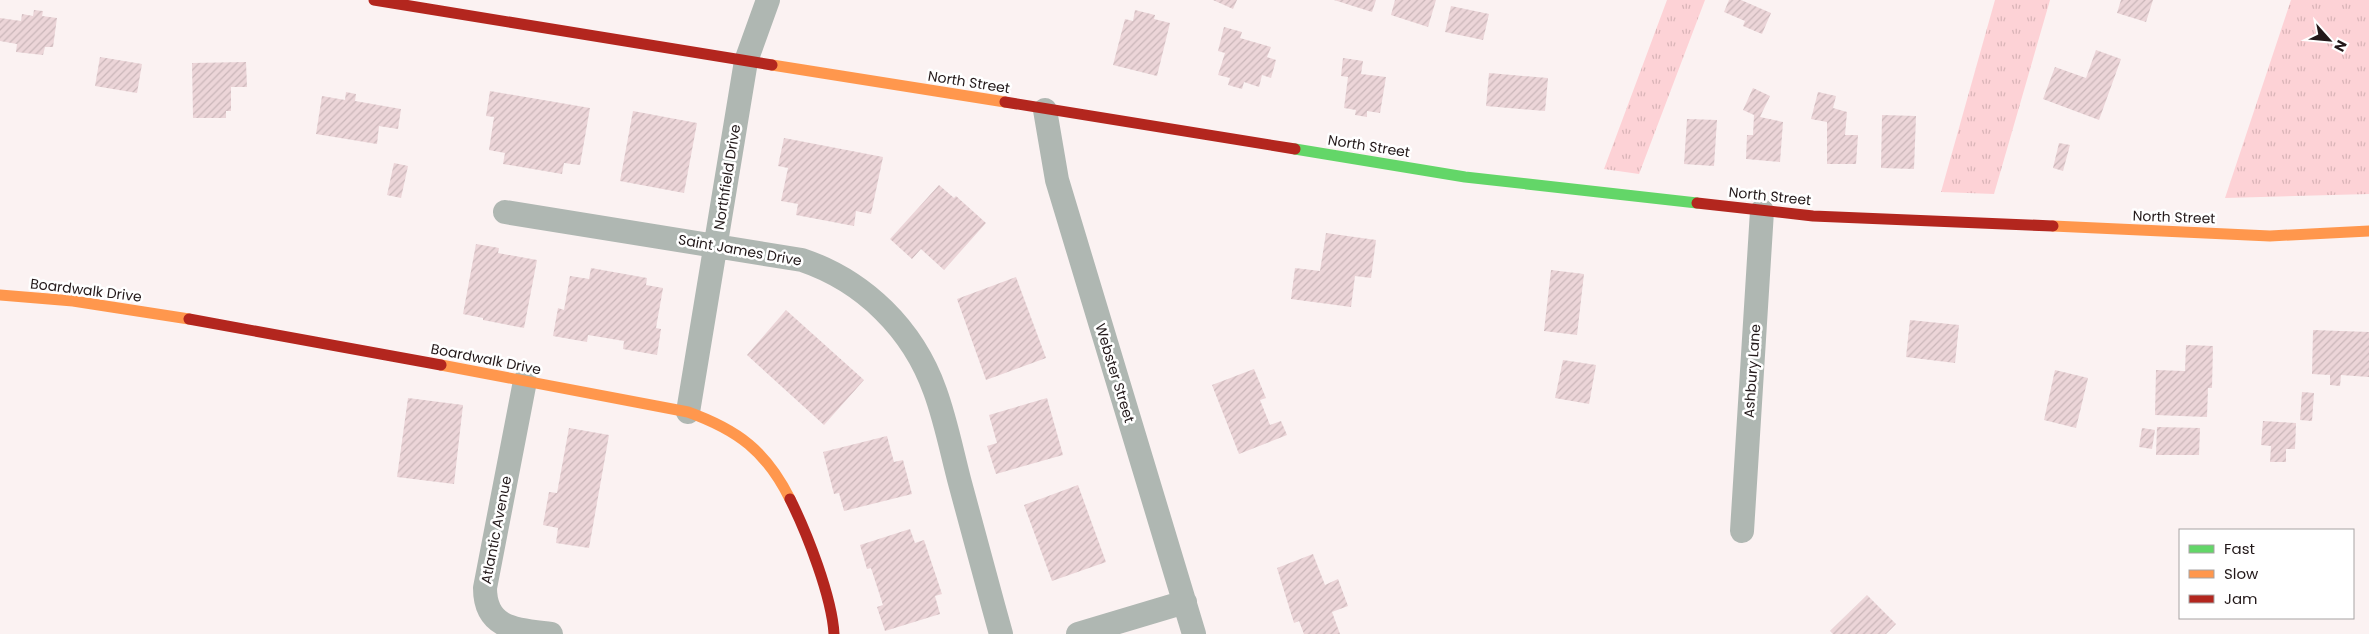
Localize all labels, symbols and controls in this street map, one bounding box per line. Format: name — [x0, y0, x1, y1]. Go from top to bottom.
north arrow — [2304, 15, 2354, 65]
text: N — [2329, 37, 2352, 55]
street label: North Street — [927, 66, 1011, 98]
street label: Northfield Drive — [709, 123, 745, 231]
street label: North Street — [1327, 130, 1411, 162]
street label: North Street — [1728, 182, 1812, 210]
street label: North Street — [2132, 206, 2216, 228]
street label: Saint James Drive — [677, 229, 804, 271]
street label: Boardwalk Drive — [29, 273, 143, 307]
street label: Webster Street — [1090, 321, 1140, 425]
street label: Ashbury Lane — [1739, 323, 1765, 419]
street label: Boardwalk Drive — [429, 338, 543, 380]
street label: Atlantic Avenue — [476, 474, 516, 586]
legend — [2179, 529, 2354, 619]
text: Fast — [2224, 538, 2255, 559]
text: Slow — [2224, 563, 2259, 584]
text: Jam — [2224, 588, 2258, 609]

